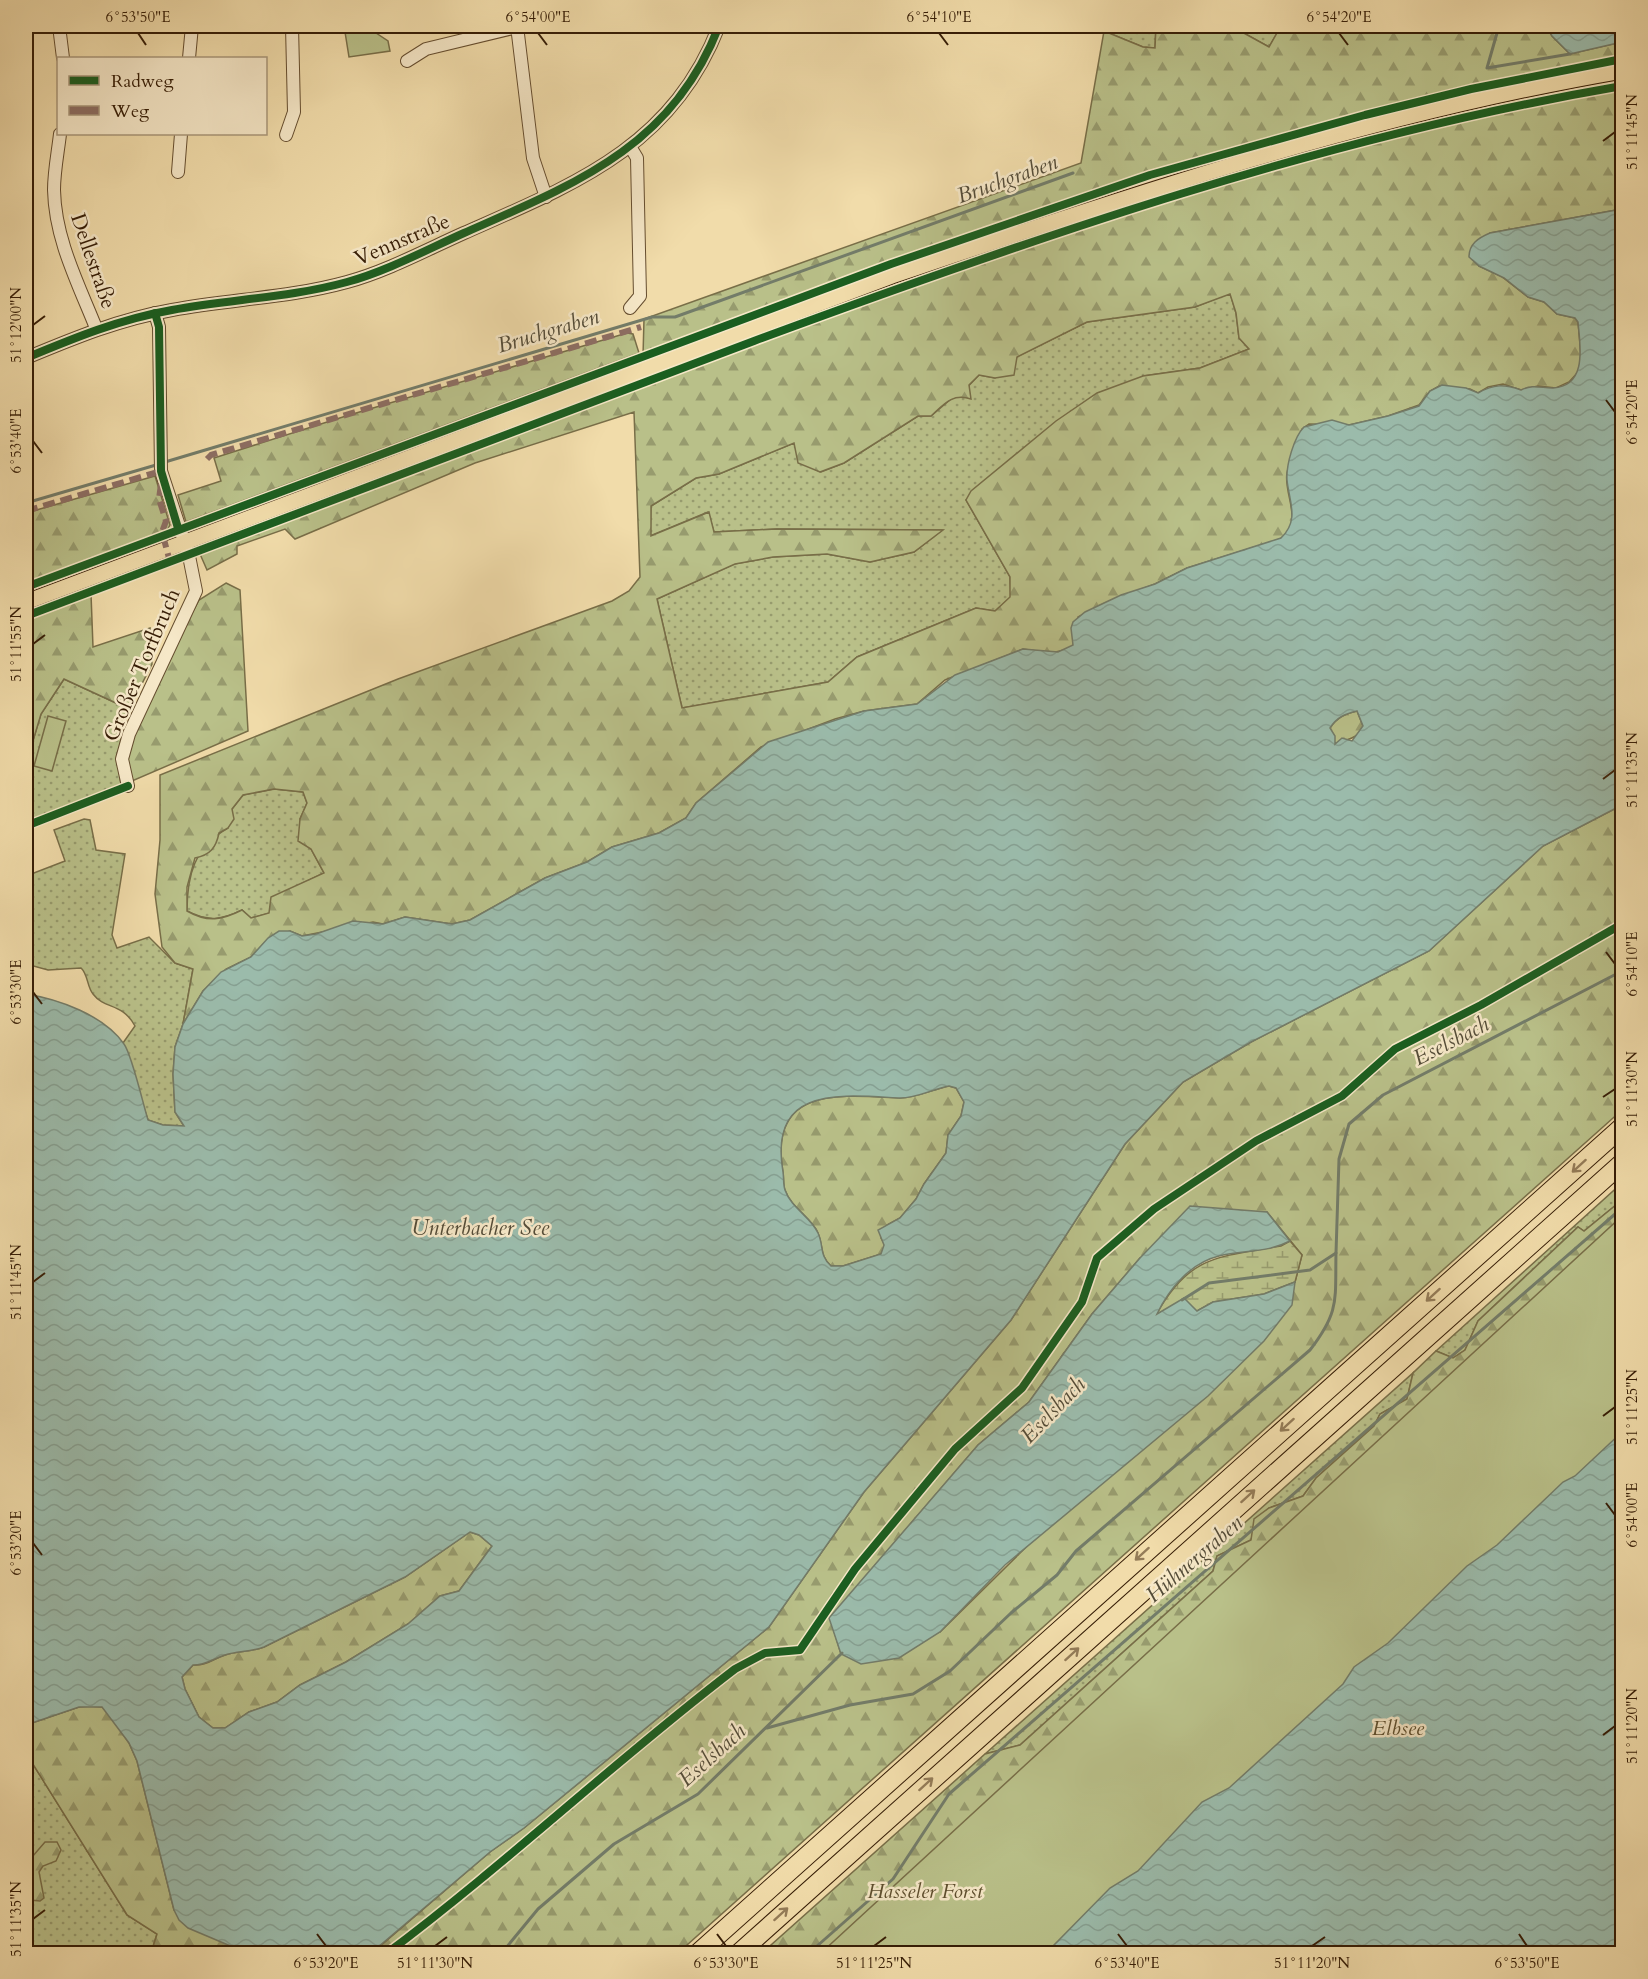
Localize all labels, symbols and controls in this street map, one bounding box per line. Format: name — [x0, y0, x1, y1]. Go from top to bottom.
text: 6°53'50"E — [106, 7, 170, 27]
text: 6°54'00"E — [506, 7, 570, 27]
text: 6°54'10"E — [907, 7, 971, 27]
text: 6°54'20"E — [1307, 7, 1371, 27]
legend — [57, 57, 267, 135]
text: Radweg — [111, 69, 174, 94]
text: 51°11'45"N — [1622, 94, 1642, 170]
text: Weg — [110, 99, 150, 124]
water label: Bruchgraben — [952, 147, 1062, 211]
street label: Vennstraße — [350, 207, 454, 273]
street label: Dellestraße — [63, 209, 123, 313]
text: 51°12'00"N — [6, 287, 26, 363]
water label: Bruchgraben — [493, 301, 603, 361]
text: 6°54'20"E — [1622, 380, 1642, 444]
text: 6°53'40"E — [6, 409, 26, 473]
street label: Großer Torfbruch — [97, 584, 187, 746]
text: 51°11'55"N — [6, 606, 26, 682]
text: 51°11'35"N — [1622, 732, 1642, 808]
text: 6°54'10"E — [1622, 932, 1642, 996]
text: 6°53'30"E — [6, 960, 26, 1024]
water label: Eselsbach — [1408, 1009, 1494, 1073]
text: 51°11'30"N — [1622, 1051, 1642, 1127]
one-way arrow — [1572, 1159, 1587, 1173]
water label: Unterbacher See — [411, 1213, 550, 1243]
text: 51°11'45"N — [6, 1244, 26, 1320]
one-way arrow — [1426, 1288, 1441, 1302]
text: 51°11'25"N — [1622, 1369, 1642, 1445]
water label: Eselsbach — [1014, 1370, 1092, 1450]
one-way arrow — [1280, 1418, 1295, 1432]
text: 6°54'00"E — [1622, 1483, 1642, 1547]
one-way arrow — [1240, 1489, 1255, 1503]
water label: Hühnergraben — [1139, 1508, 1249, 1610]
text: 6°53'20"E — [6, 1511, 26, 1575]
one-way arrow — [1134, 1547, 1149, 1561]
one-way arrow — [1064, 1647, 1079, 1661]
text: 51°11'20"N — [1622, 1688, 1642, 1764]
park label: Elbsee — [1372, 1714, 1425, 1743]
water label: Eselsbach — [672, 1716, 753, 1793]
one-way arrow — [918, 1777, 933, 1791]
park label: Hasseler Forst — [867, 1877, 984, 1906]
text: 51°11'35"N — [6, 1881, 26, 1957]
one-way arrow — [773, 1907, 788, 1921]
text: 6°53'20"E — [294, 1953, 358, 1973]
text: 51°11'30"N — [397, 1953, 473, 1973]
text: 6°53'30"E — [694, 1953, 758, 1973]
text: 51°11'25"N — [836, 1953, 912, 1973]
text: 6°53'40"E — [1095, 1953, 1159, 1973]
text: 51°11'20"N — [1274, 1953, 1350, 1973]
text: 6°53'50"E — [1495, 1953, 1559, 1973]

